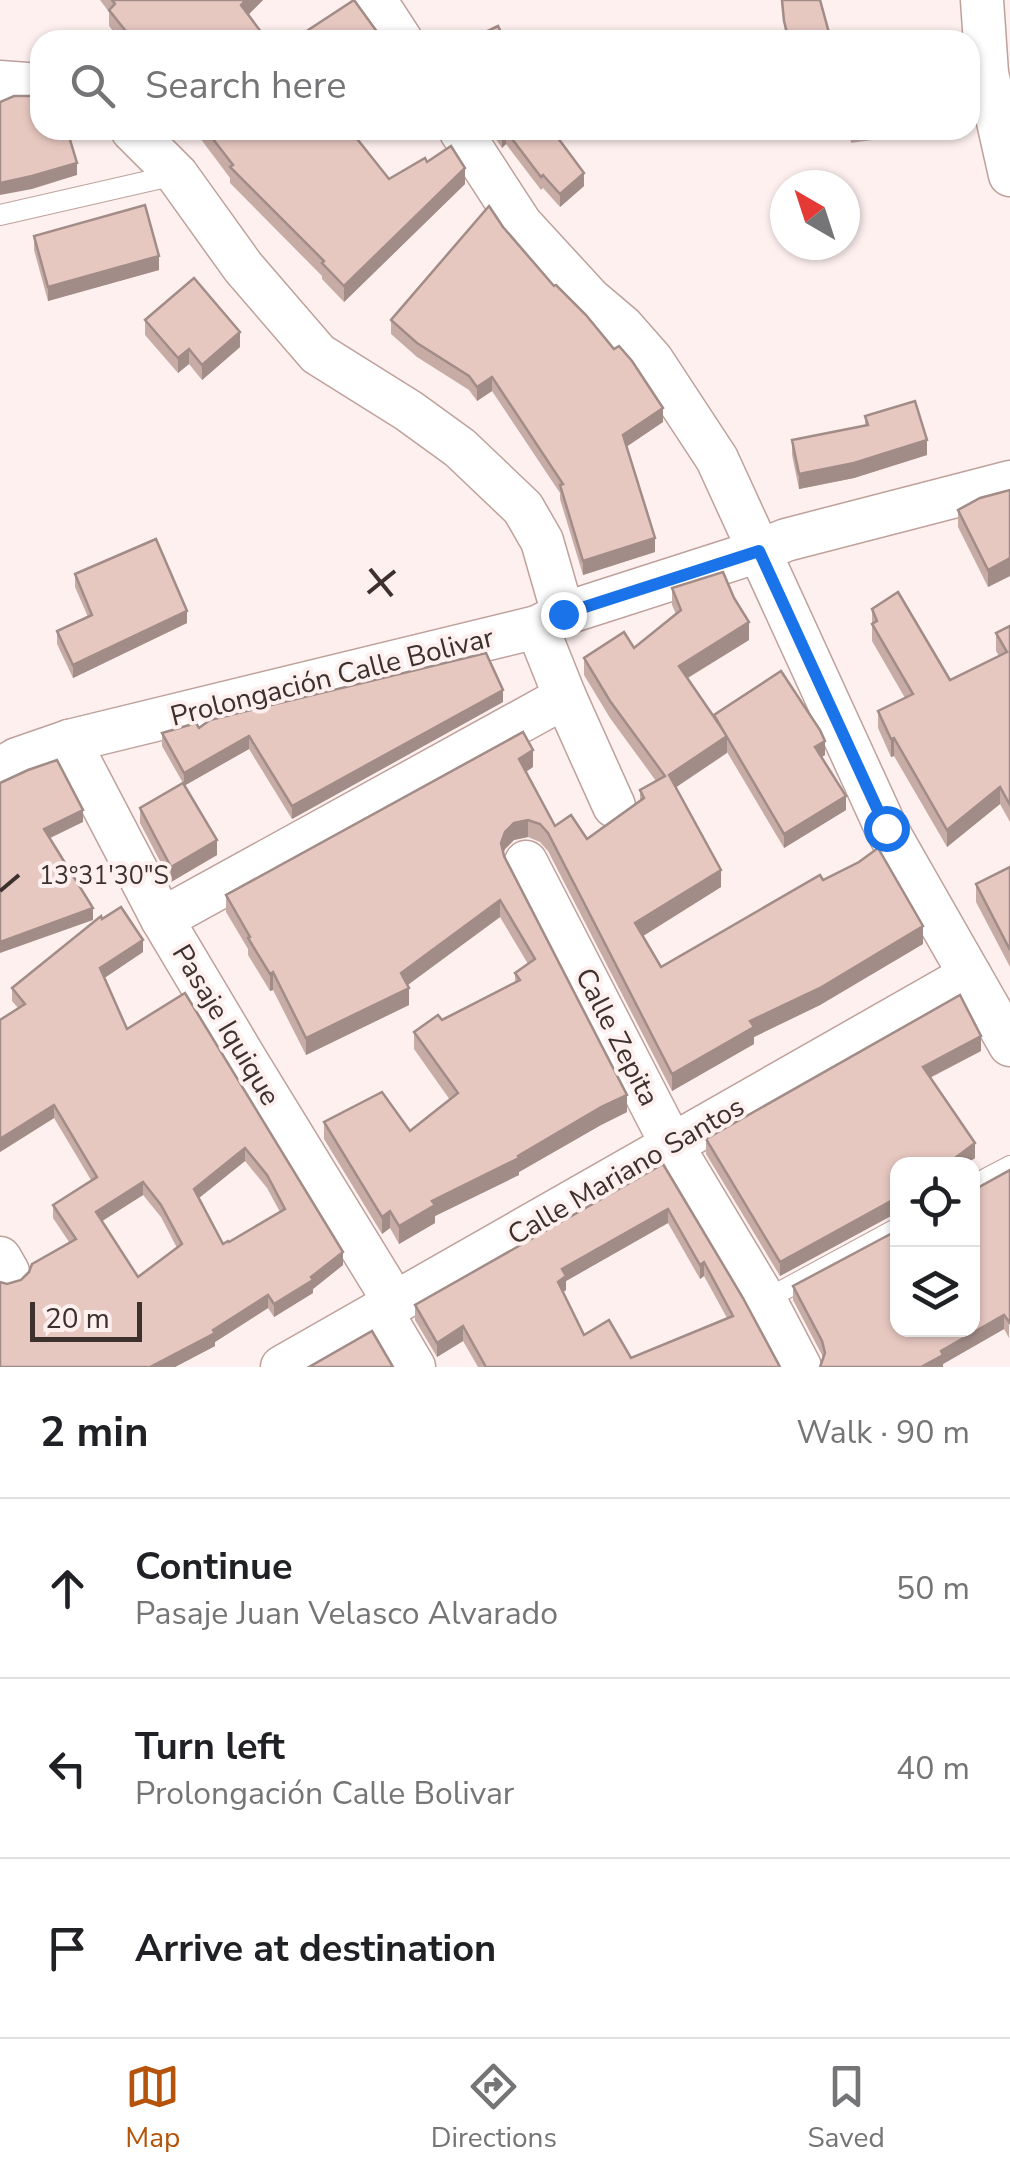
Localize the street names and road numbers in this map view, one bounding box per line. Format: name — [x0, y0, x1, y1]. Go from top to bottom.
street label: Prolongación Calle Bolivar — [166, 618, 498, 736]
street label: Pasaje Iquique — [163, 937, 289, 1113]
street label: Calle Zepita — [566, 961, 668, 1113]
street label: Calle Mariano Santos — [501, 1088, 751, 1254]

